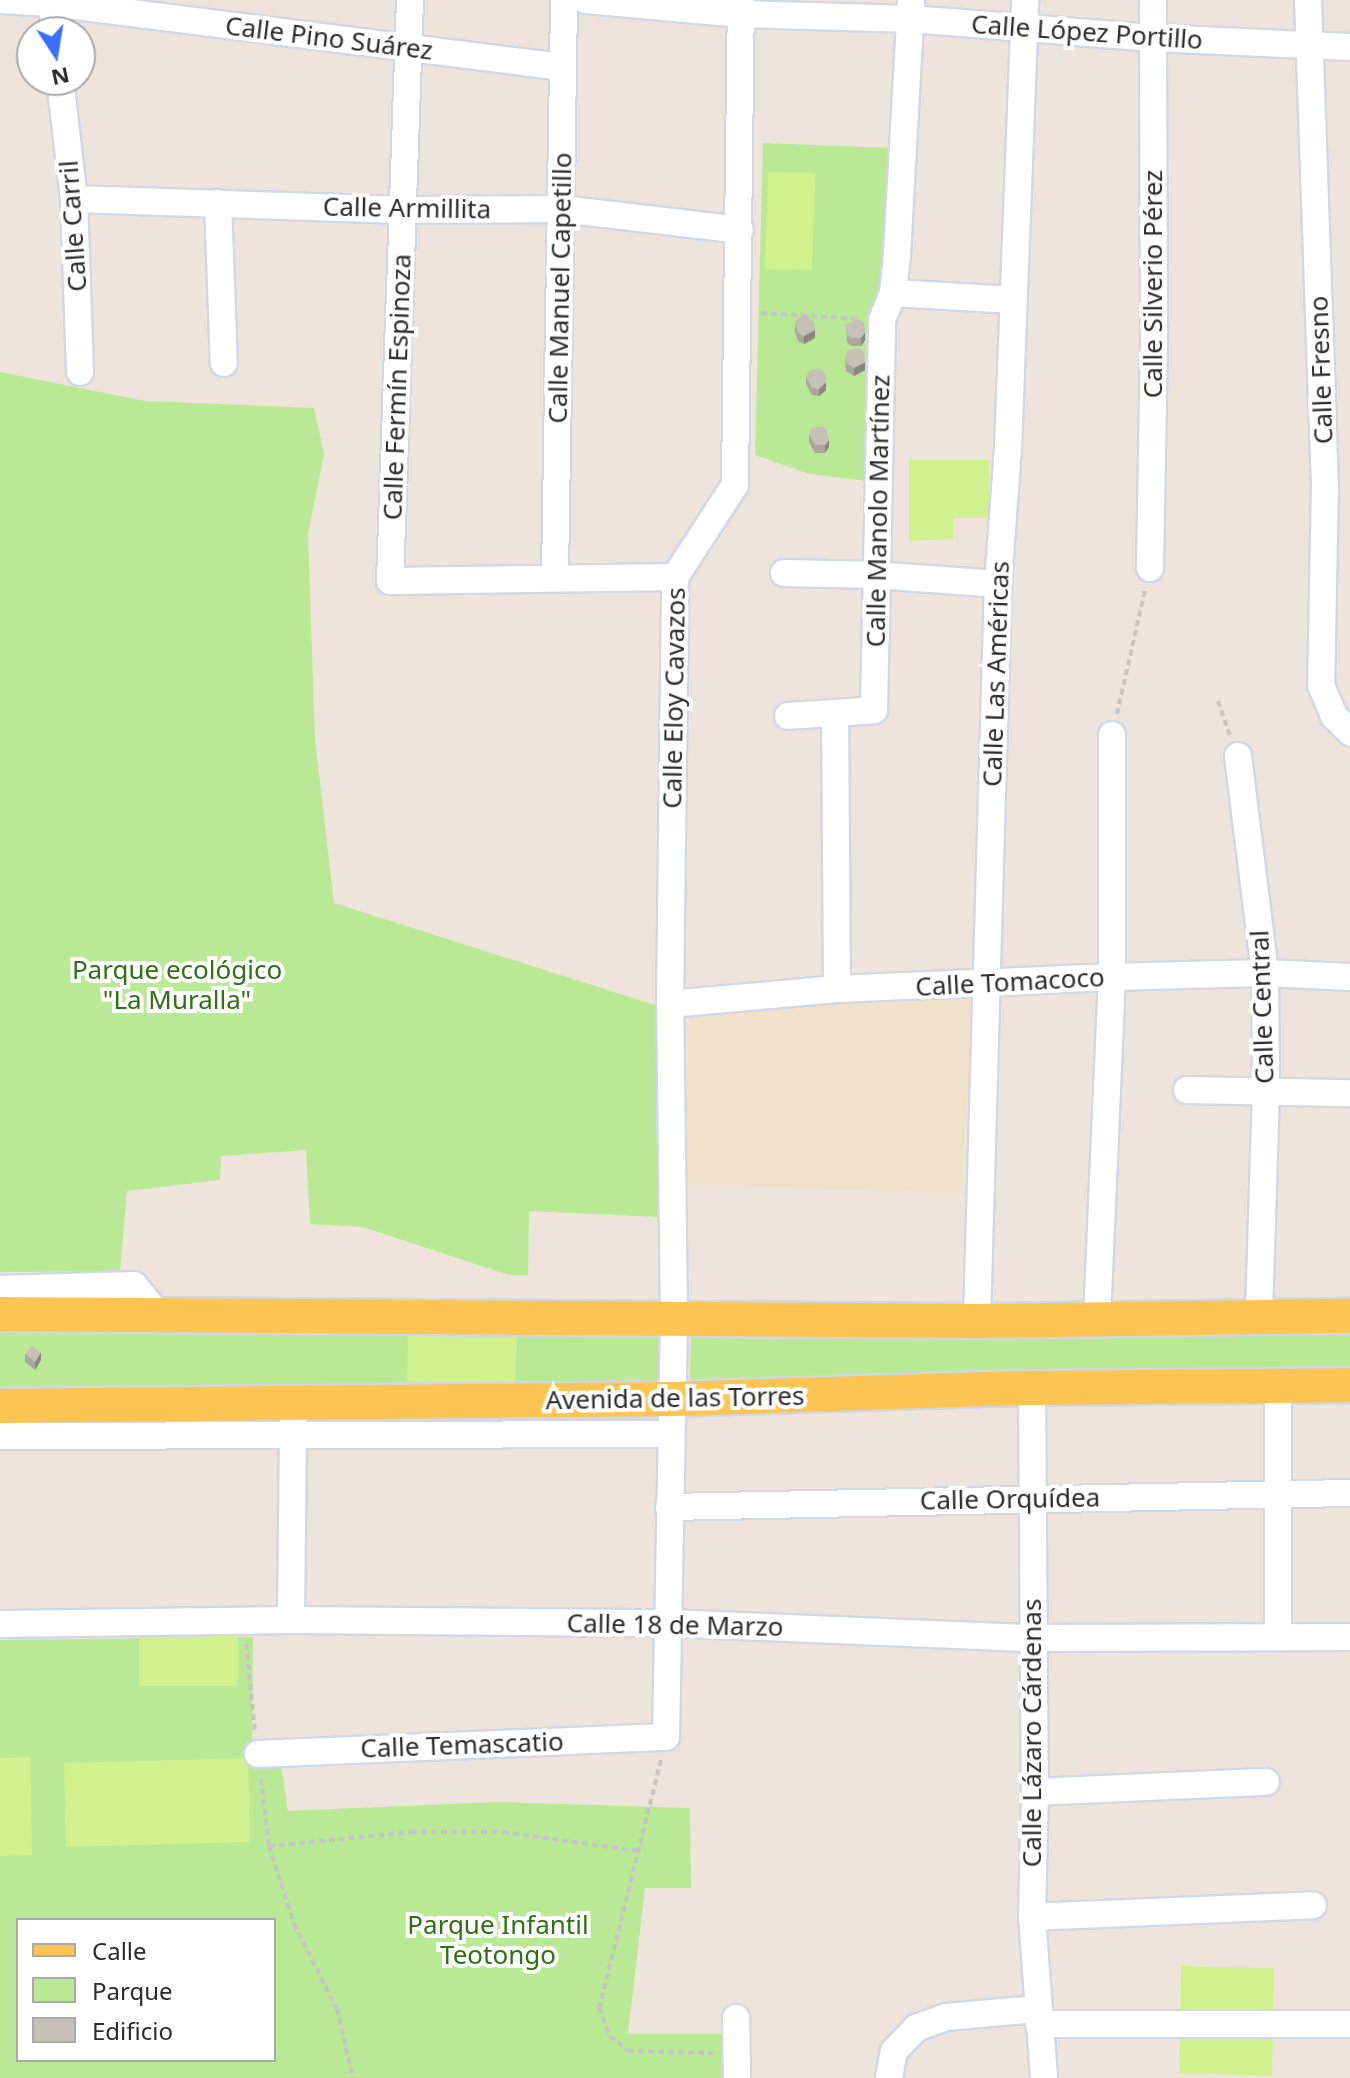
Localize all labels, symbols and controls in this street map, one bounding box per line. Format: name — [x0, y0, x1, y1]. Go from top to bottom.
street label: Calle López Portillo — [970, 8, 1204, 56]
street label: Calle Pino Suárez — [224, 10, 434, 66]
north arrow — [16, 16, 96, 96]
text: N — [49, 61, 72, 94]
street label: Calle Manuel Capetillo — [542, 152, 578, 424]
street label: Calle Carril — [53, 159, 93, 293]
street label: Calle Silverio Pérez — [1137, 170, 1169, 398]
street label: Calle Armillita — [323, 191, 491, 225]
street label: Calle Fermín Espinoza — [377, 253, 417, 521]
street label: Calle Fresno — [1303, 295, 1339, 445]
street label: Calle Manolo Martínez — [860, 374, 896, 648]
street label: Calle Las Américas — [976, 561, 1016, 787]
street label: Calle Eloy Cavazos — [656, 587, 692, 809]
street label: Calle Central — [1244, 930, 1280, 1084]
park label: Parque ecológico "La Muralla" — [72, 954, 282, 1016]
street label: Calle Tomacoco — [915, 961, 1105, 1003]
street label: Avenida de las Torres — [545, 1380, 805, 1416]
street label: Calle Orquídea — [920, 1482, 1100, 1516]
street label: Calle Lázaro Cárdenas — [1016, 1599, 1048, 1867]
street label: Calle 18 de Marzo — [566, 1608, 784, 1642]
street label: Calle Temascatio — [360, 1726, 564, 1764]
park label: Parque Infantil Teotongo — [407, 1909, 589, 1970]
legend — [16, 1918, 276, 2062]
text: Calle — [92, 1934, 147, 1967]
text: Parque — [92, 1974, 173, 2007]
text: Edificio — [92, 2014, 173, 2047]

